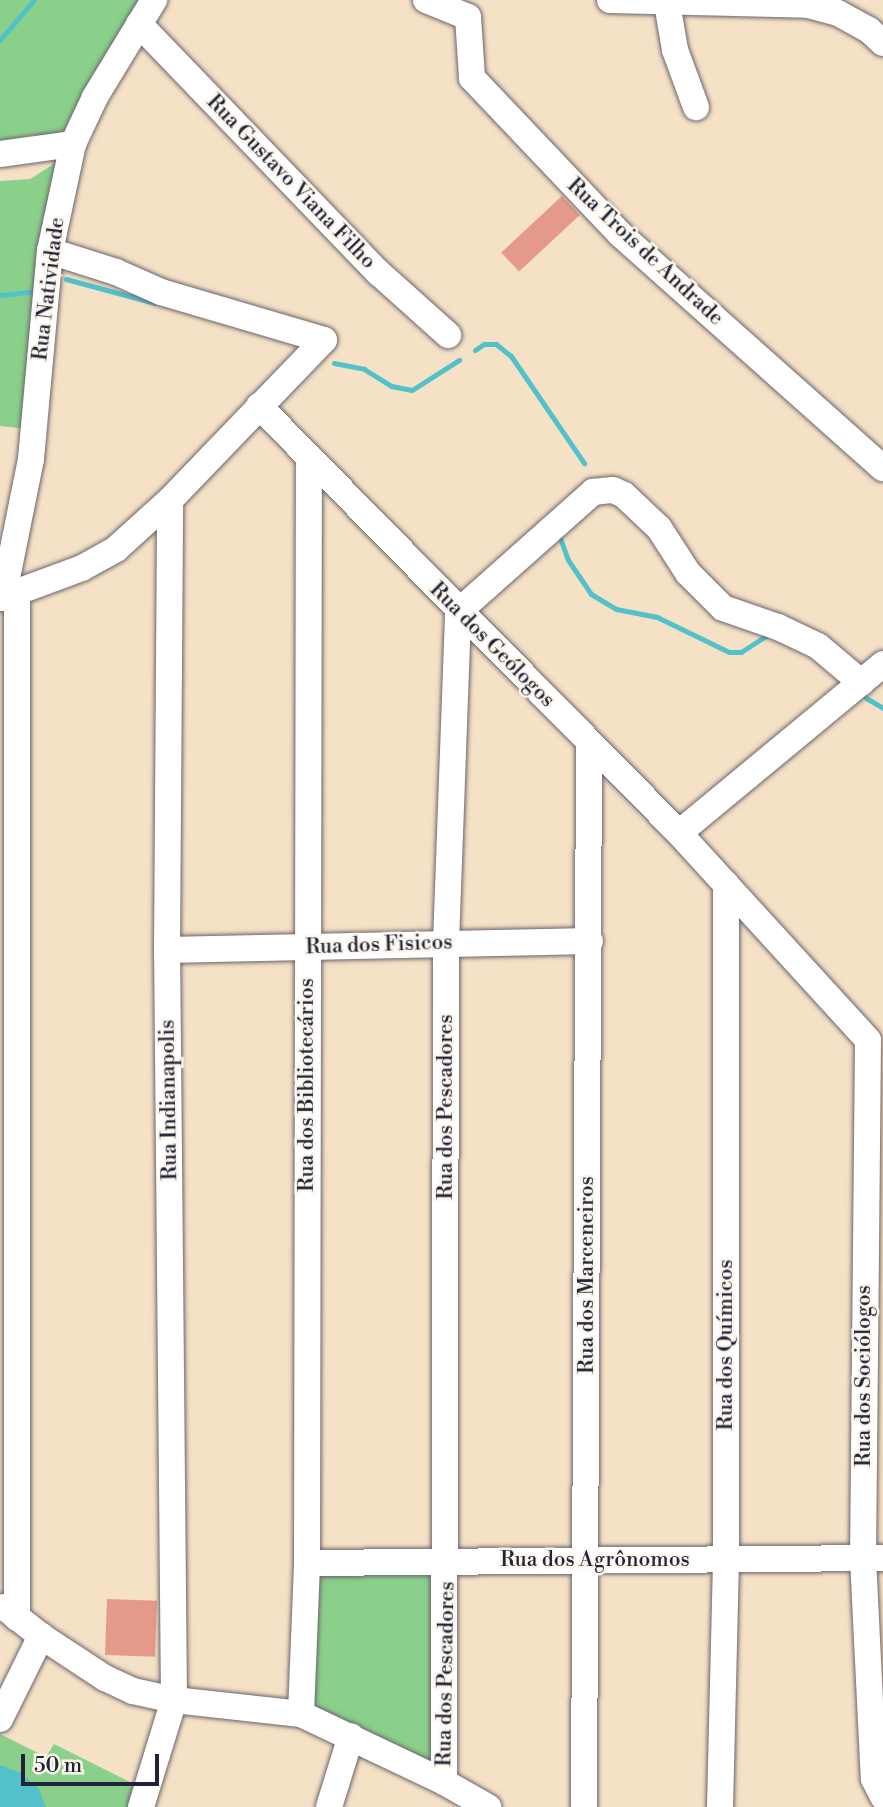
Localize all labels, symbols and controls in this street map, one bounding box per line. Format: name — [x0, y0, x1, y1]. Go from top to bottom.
street label: Rua Gustavo Viana Filho — [201, 90, 381, 274]
street label: Rua Trois de Andrade — [562, 173, 728, 331]
street label: Rua Natividade — [28, 216, 70, 362]
street label: Rua dos Geólogos — [424, 577, 560, 713]
street label: Rua dos Fisicos — [305, 930, 453, 960]
street label: Rua dos Bibliotecários — [294, 978, 320, 1192]
street label: Rua dos Pescadores — [433, 1014, 459, 1200]
street label: Rua Indianapolis — [155, 1019, 183, 1181]
street label: Rua dos Marceneiros — [574, 1176, 600, 1374]
street label: Rua dos Químicos — [713, 1260, 739, 1430]
street label: Rua dos Sociólogos — [851, 1285, 877, 1467]
street label: Rua dos Agrônomos — [500, 1547, 690, 1573]
street label: Rua dos Pescadores — [432, 1581, 460, 1767]
scale bar — [24, 1741, 163, 1785]
text: 50 m — [34, 1753, 82, 1779]

